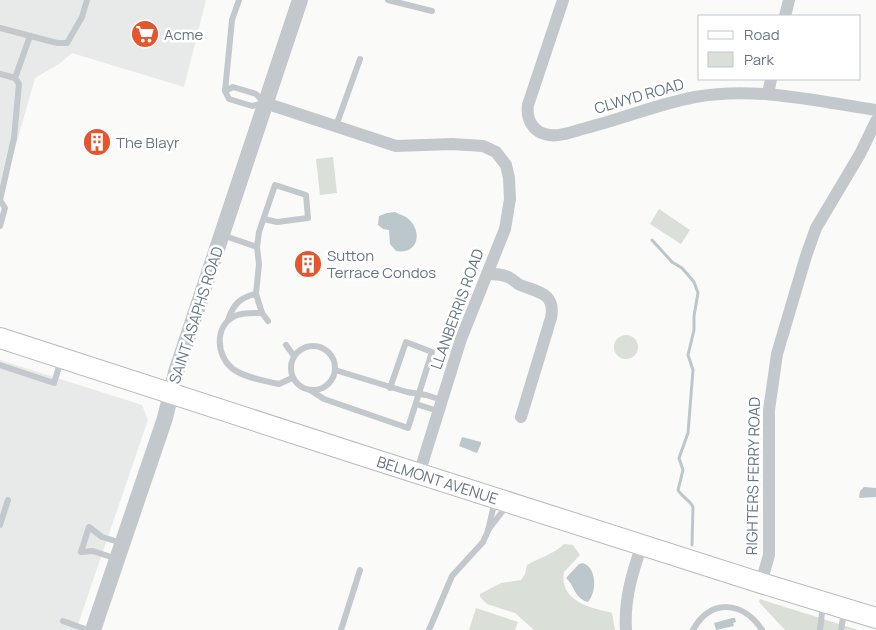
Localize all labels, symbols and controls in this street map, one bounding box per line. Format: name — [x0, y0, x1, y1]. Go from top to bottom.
legend — [698, 15, 861, 80]
supermarket icon: Acme — [130, 19, 160, 49]
place label: Acme — [164, 24, 203, 45]
text: Road — [744, 24, 780, 45]
text: Park — [744, 49, 774, 70]
street label: CLWYD ROAD — [592, 73, 686, 119]
building icon: The Blayr — [82, 127, 112, 157]
place label: The Blayr — [116, 132, 180, 153]
street label: SAINT ASAPHS ROAD — [164, 244, 228, 386]
place label: Sutton Terrace Condos — [327, 245, 436, 283]
street label: LLANBERRIS ROAD — [425, 246, 489, 372]
building icon: Sutton Terrace Condos — [293, 249, 323, 279]
street label: RIGHTERS FERRY ROAD — [741, 397, 765, 555]
street label: BELMONT AVENUE — [374, 450, 501, 509]

